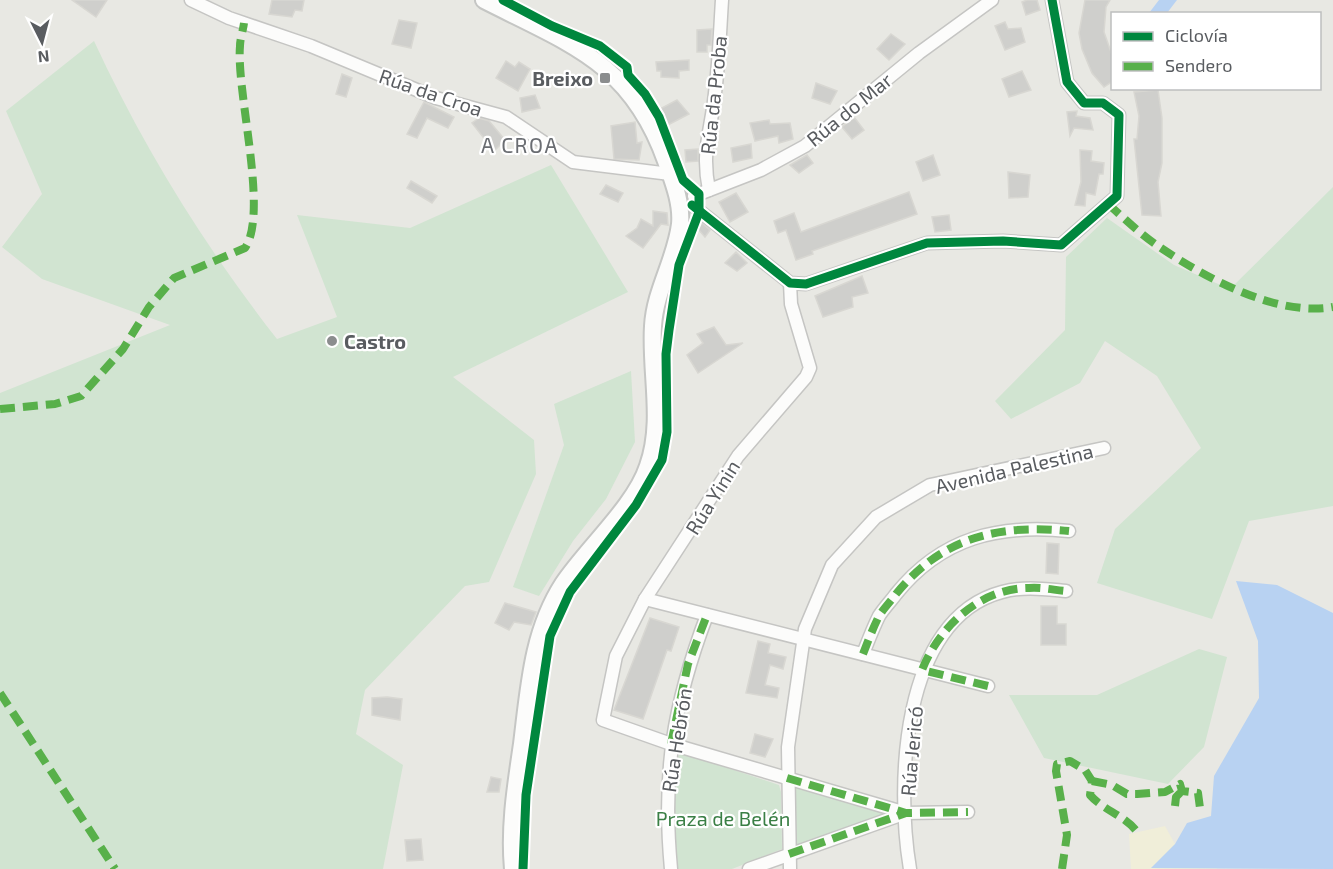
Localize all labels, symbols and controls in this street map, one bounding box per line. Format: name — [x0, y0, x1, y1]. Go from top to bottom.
north arrow — [12, 12, 72, 72]
legend — [1111, 12, 1321, 90]
text: Ciclovía — [1165, 24, 1228, 46]
street label: Rúa da Proba — [695, 34, 731, 156]
text: N — [37, 47, 50, 67]
text: Sendero — [1165, 54, 1232, 76]
street label: Rúa da Croa — [376, 63, 486, 121]
place label: Breixo — [532, 66, 593, 90]
street label: Rúa do Mar — [801, 67, 897, 151]
marker: Breixo — [598, 71, 612, 85]
district label: A CROA — [481, 132, 559, 157]
place label: Castro — [344, 329, 406, 353]
marker: Castro — [325, 334, 339, 348]
street label: Avenida Palestina — [933, 438, 1095, 498]
street label: Rúa Yinin — [680, 455, 744, 539]
street label: Rúa Hebrón — [656, 686, 696, 794]
street label: Rúa Jericó — [895, 705, 927, 797]
park label: Praza de Belén — [656, 806, 790, 830]

